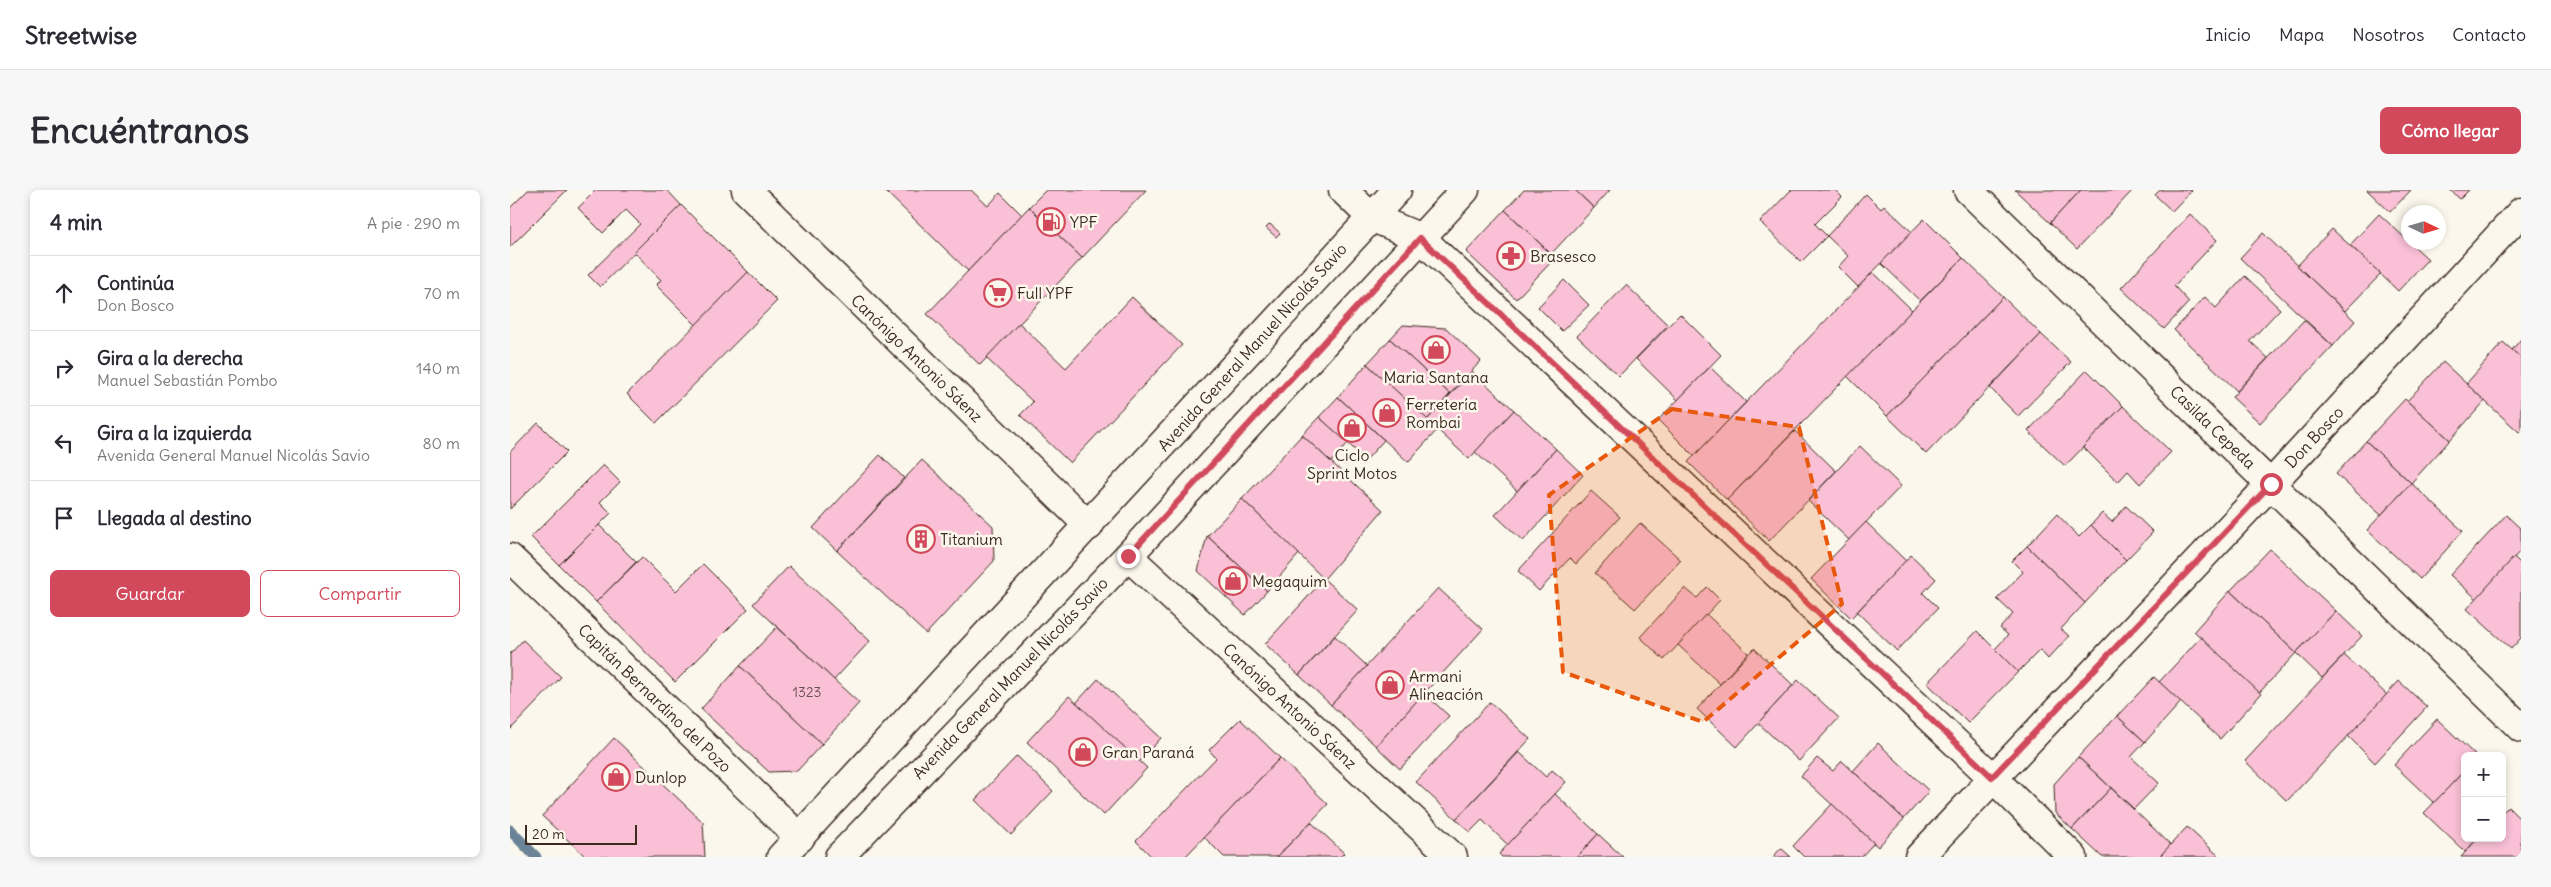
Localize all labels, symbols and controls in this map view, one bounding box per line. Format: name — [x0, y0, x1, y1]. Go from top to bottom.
text: Streetwise — [25, 20, 137, 50]
text: Inicio — [2205, 23, 2251, 46]
text: Mapa — [2279, 23, 2324, 46]
text: Nosotros — [2352, 23, 2424, 46]
text: Contacto — [2452, 23, 2526, 46]
button: Cómo llegar — [2380, 107, 2521, 154]
text: Encuéntranos — [30, 108, 249, 152]
north arrow — [2401, 205, 2446, 250]
fuel station icon: YPF — [1036, 207, 1066, 237]
text: 4 min — [50, 209, 102, 236]
place label: YPF — [1070, 212, 1098, 232]
text: A pie · 290 m — [367, 213, 460, 233]
street label: Avenida General Manuel Nicolás Savio — [1153, 239, 1351, 455]
pharmacy icon: Brasesco — [1496, 241, 1526, 271]
place label: Brasesco — [1530, 246, 1596, 266]
text: Continúa — [97, 271, 174, 295]
supermarket icon: Full YPF — [983, 278, 1013, 308]
icon: ahead — [50, 279, 78, 307]
text: 70 m — [424, 283, 460, 303]
place label: Full YPF — [1017, 283, 1073, 303]
street label: Canónigo Antonio Sáenz — [847, 290, 987, 426]
text: Don Bosco — [97, 295, 174, 315]
shop icon: Maria Santana — [1421, 335, 1451, 365]
text: Gira a la derecha — [97, 346, 243, 370]
icon: right — [50, 354, 78, 382]
text: 140 m — [416, 358, 460, 378]
place label: Maria Santana — [1383, 367, 1489, 387]
text: Manuel Sebastián Pombo — [97, 370, 278, 390]
street label: Casilda Cepeda — [2166, 381, 2260, 473]
place label: Ferretería Rombai — [1406, 394, 1477, 432]
shop icon: Ferretería Rombai — [1372, 398, 1402, 428]
street label: Don Bosco — [2280, 402, 2348, 472]
shop icon: Ciclo Sprint Motos — [1337, 413, 1367, 443]
text: Gira a la izquierda — [97, 421, 252, 445]
icon: left — [50, 429, 78, 457]
text: 80 m — [422, 433, 460, 453]
text: Avenida General Manuel Nicolás Savio — [97, 445, 370, 465]
place label: Ciclo Sprint Motos — [1307, 445, 1397, 483]
route start — [2260, 473, 2283, 496]
icon: arrive — [50, 504, 78, 532]
text: Llegada al destino — [97, 506, 252, 530]
building icon: Titanium — [906, 524, 936, 554]
place label: Titanium — [940, 529, 1003, 549]
route end — [1117, 545, 1140, 568]
shop icon: Megaquim — [1218, 566, 1248, 596]
button: Guardar — [50, 570, 250, 617]
button: Compartir — [260, 570, 460, 617]
place label: Megaquim — [1252, 571, 1327, 591]
street label: Avenida General Manuel Nicolás Savio — [908, 573, 1112, 783]
street label: Capitán Bernardino del Pozo — [574, 620, 736, 776]
street label: Canónigo Antonio Sáenz — [1219, 639, 1361, 773]
place label: Armani Alineación — [1409, 666, 1483, 704]
shop icon: Armani Alineación — [1375, 670, 1405, 700]
house number: 1323 — [792, 683, 822, 701]
shop icon: Gran Paraná — [1068, 737, 1098, 767]
place label: Gran Paraná — [1102, 742, 1194, 762]
map controls — [2461, 752, 2506, 842]
button: + — [2461, 752, 2506, 797]
shop icon: Dunlop — [601, 762, 631, 792]
place label: Dunlop — [635, 767, 687, 787]
button: − — [2461, 797, 2506, 842]
scale bar — [525, 822, 638, 845]
text: 20 m — [532, 825, 565, 843]

